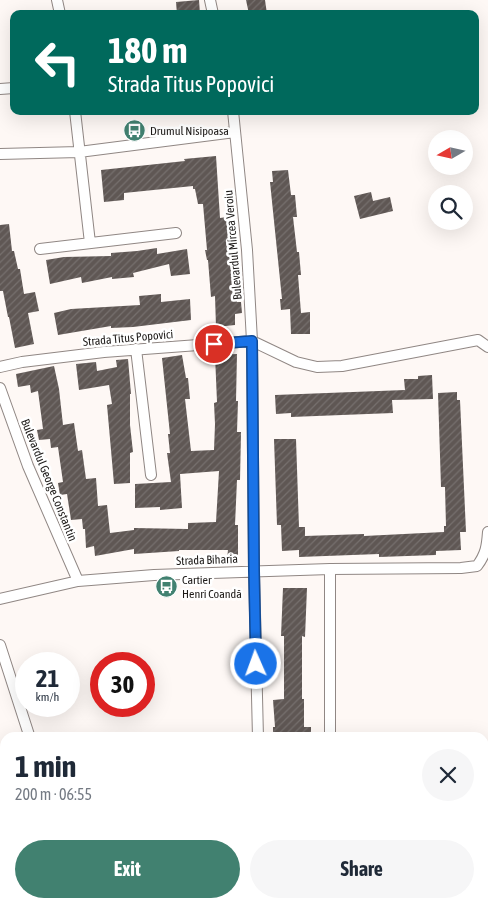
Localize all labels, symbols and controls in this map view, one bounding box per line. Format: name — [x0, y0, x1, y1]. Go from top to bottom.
icon: left — [25, 30, 90, 95]
text: 180 m — [108, 30, 187, 70]
text: Strada Titus Popovici — [108, 71, 274, 97]
bus stop icon: Drumul Nisipoasa — [122, 119, 146, 143]
place label: Drumul Nisipoasa — [150, 124, 229, 138]
north arrow — [428, 130, 472, 175]
map controls — [428, 130, 473, 230]
button: search — [428, 185, 473, 230]
street label: Bulevardul Mircea Veroiu — [221, 189, 245, 301]
pin — [193, 323, 235, 365]
street label: Strada Titus Popovici — [82, 327, 174, 349]
icon: arrive — [200, 330, 228, 358]
street label: Bulevardul George Constantin — [18, 417, 80, 543]
street label: Strada Biharia — [176, 552, 238, 568]
place label: Cartier Henri Coandă — [182, 573, 242, 601]
bus stop icon: Cartier Henri Coandă — [154, 575, 178, 599]
position arrow — [229, 637, 281, 689]
speed limit sign: 30 — [90, 652, 155, 717]
text: 21 — [36, 664, 59, 692]
text: km/h — [36, 690, 59, 704]
text: 1 min — [15, 749, 76, 783]
button: close — [422, 749, 474, 801]
text: 200 m · 06:55 — [15, 785, 92, 803]
button: Exit — [15, 840, 240, 898]
button: Share — [250, 840, 474, 898]

